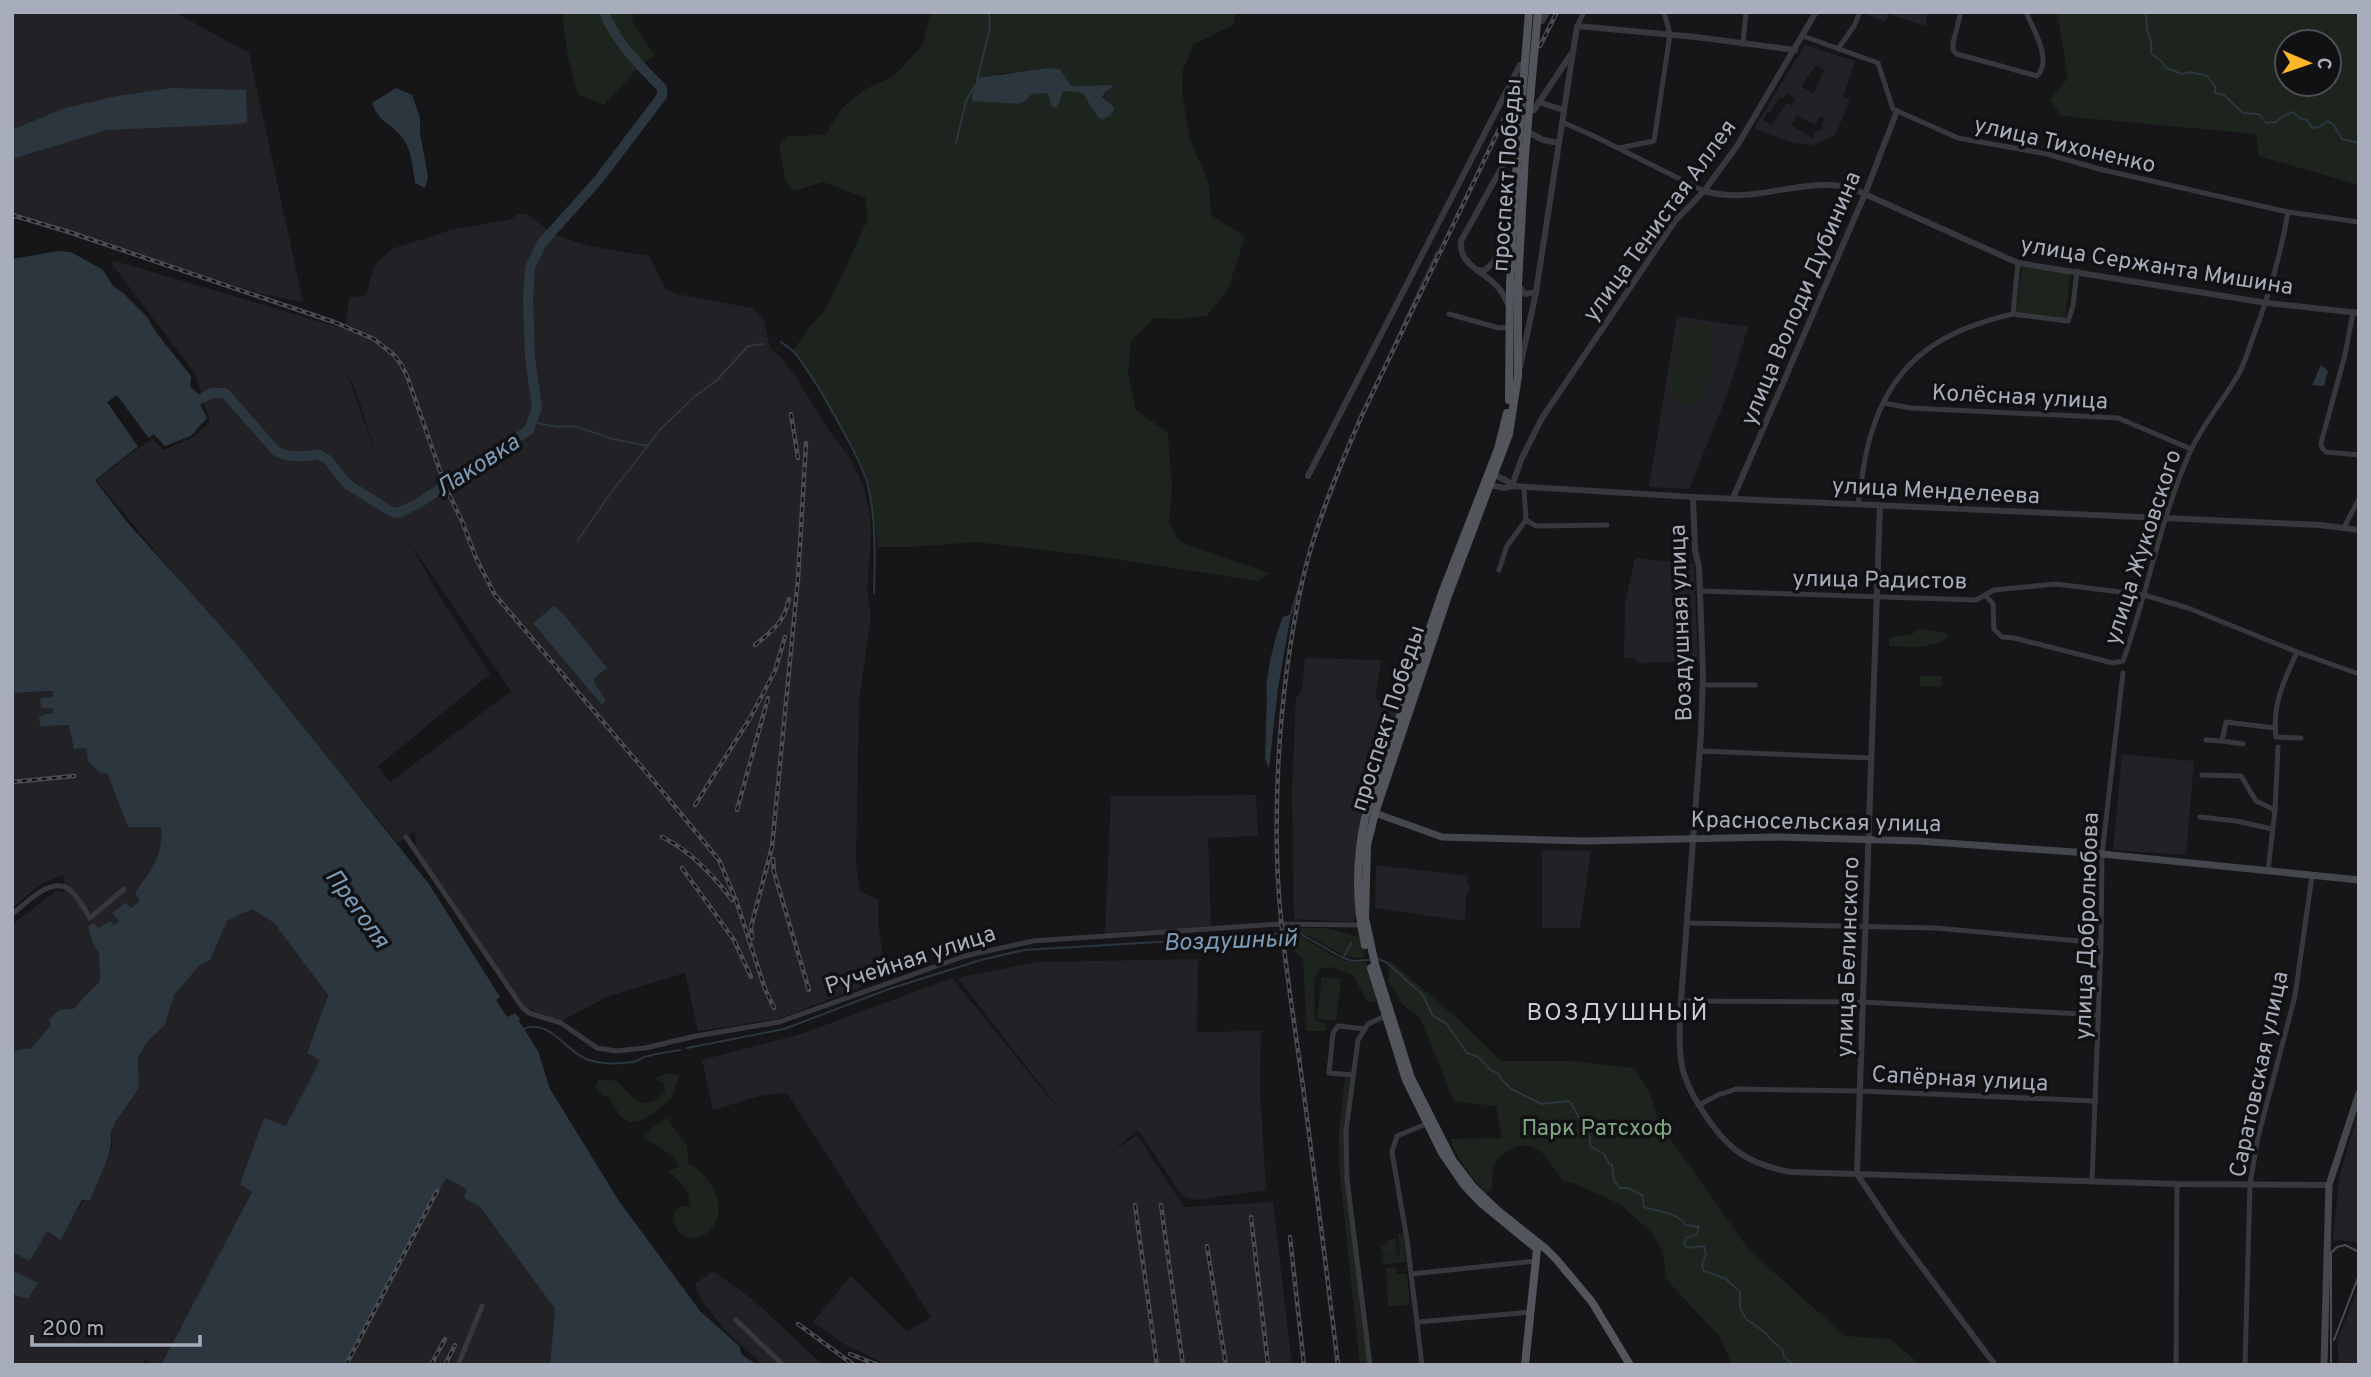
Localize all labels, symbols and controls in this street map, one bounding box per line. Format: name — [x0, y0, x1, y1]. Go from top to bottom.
north arrow — [2273, 28, 2343, 98]
text: С — [2311, 57, 2335, 70]
street label: проспект Победы — [1487, 78, 1530, 273]
street label: улица Тихоненко — [1971, 111, 2158, 181]
street label: улица Тенистая Аллея — [1578, 115, 1744, 328]
street label: улица Володи Дубинина — [1736, 168, 1869, 430]
street label: улица Сержанта Мишина — [2018, 232, 2295, 303]
street label: Колёсная улица — [1931, 379, 2109, 418]
water label: Лаковка — [431, 428, 526, 505]
street label: улица Жуковского — [2099, 446, 2190, 649]
street label: улица Менделеева — [1831, 473, 2041, 512]
street label: Воздушная улица — [1665, 524, 1700, 722]
street label: улица Радистов — [1792, 565, 1968, 598]
street label: проспект Победы — [1346, 622, 1433, 815]
street label: Красносельская улица — [1690, 807, 1942, 840]
street label: улица Добролюбова — [2070, 812, 2107, 1040]
street label: улица Белинского — [1831, 856, 1867, 1058]
water label: Преголя — [318, 864, 396, 955]
street label: Ручейная улица — [822, 920, 1000, 1003]
water label: Воздушный — [1163, 925, 1298, 959]
street label: Саратовская улица — [2224, 969, 2296, 1180]
district label: ВОЗДУШНЫЙ — [1527, 997, 1709, 1029]
street label: Сапёрная улица — [1871, 1061, 2049, 1100]
park label: Парк Ратсхоф — [1522, 1115, 1672, 1144]
scale bar — [32, 1304, 200, 1348]
text: 200 m — [42, 1316, 104, 1343]

